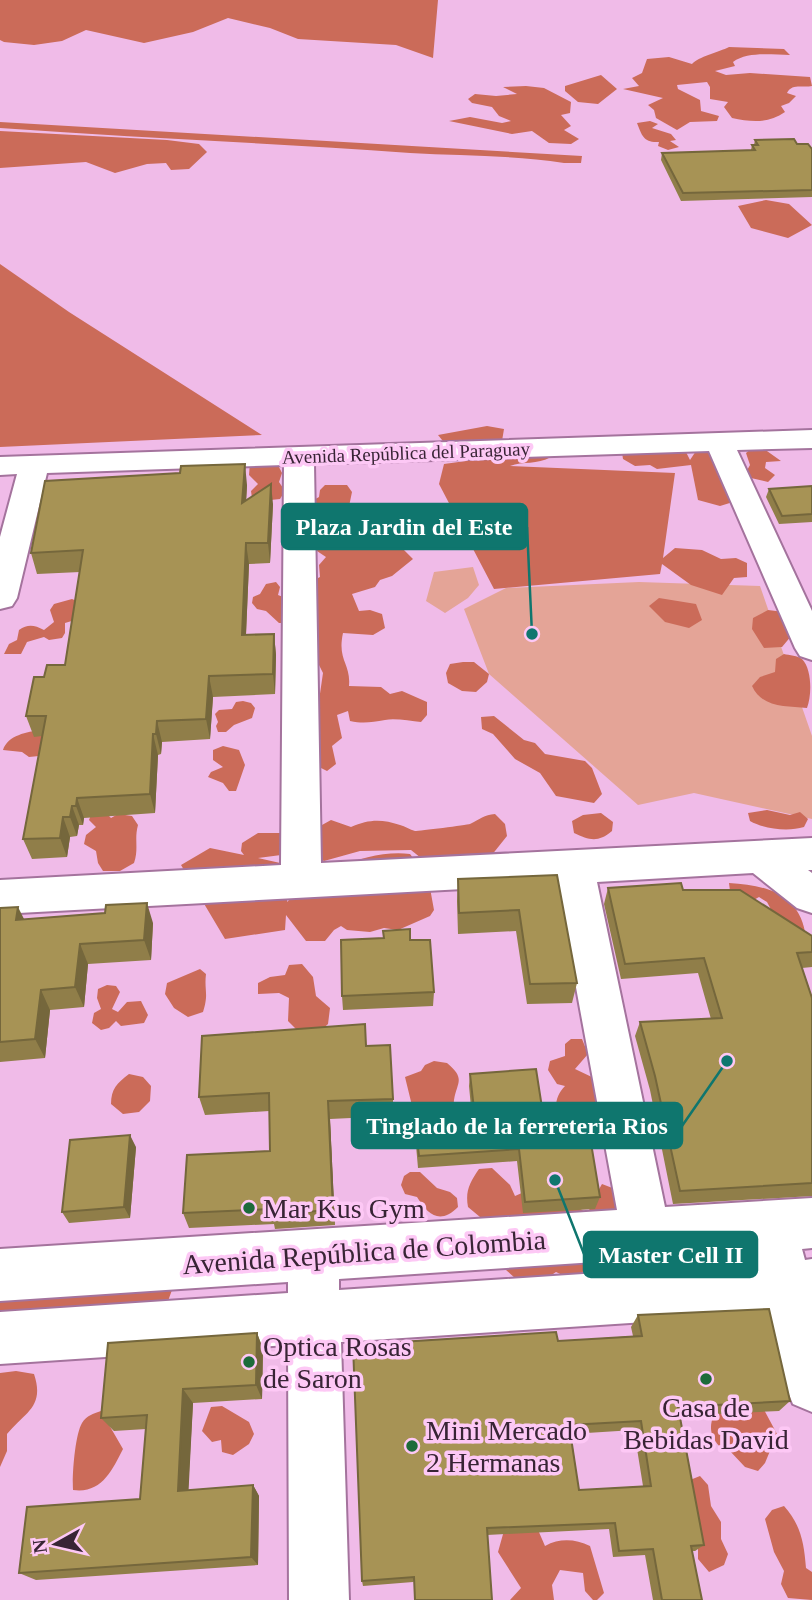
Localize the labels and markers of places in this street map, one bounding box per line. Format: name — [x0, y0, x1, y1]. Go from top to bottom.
callout: Plaza Jardin del Este — [282, 504, 527, 549]
callout: Tinglado de la ferreteria Rios — [352, 1103, 682, 1148]
place label: Mar Kus Gym — [263, 1193, 425, 1224]
marker: Mar Kus Gym — [241, 1200, 257, 1216]
callout: Master Cell II — [584, 1232, 757, 1277]
place label: Optica Rosas de Saron — [263, 1331, 412, 1394]
marker: Optica Rosas de Saron — [241, 1354, 257, 1370]
marker: Casa de Bebidas David — [698, 1371, 714, 1387]
place label: Casa de Bebidas David — [623, 1392, 789, 1455]
place label: Mini Mercado 2 Hermanas — [426, 1415, 587, 1478]
marker: Mini Mercado 2 Hermanas — [404, 1438, 420, 1454]

